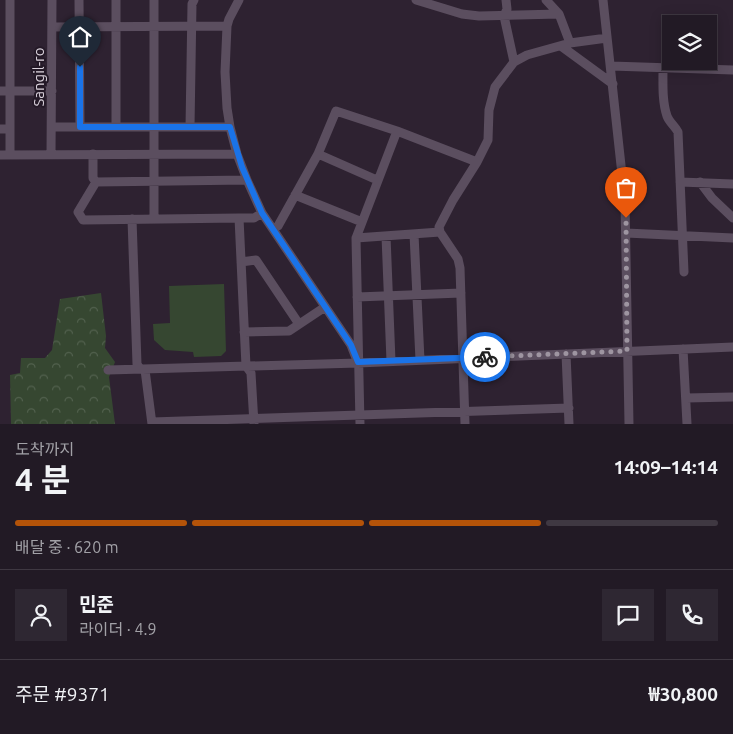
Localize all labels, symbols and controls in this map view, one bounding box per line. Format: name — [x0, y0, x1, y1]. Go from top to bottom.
map controls — [662, 15, 717, 70]
button: layers — [662, 15, 717, 70]
pin — [59, 16, 101, 67]
icon: home — [66, 23, 94, 51]
street label: Sangil-ro — [30, 47, 47, 107]
pin — [605, 167, 647, 218]
icon: bag — [612, 174, 640, 202]
courier — [460, 332, 510, 382]
icon: bike — [471, 343, 499, 371]
text: 도착까지 — [15, 440, 74, 458]
text: 14:09–14:14 — [613, 456, 718, 478]
text: 4 분 — [15, 461, 70, 497]
text: 배달 중 · 620 m — [15, 538, 119, 556]
button: person — [15, 589, 67, 641]
button: chat — [602, 589, 654, 641]
button: phone — [666, 589, 718, 641]
text: 민준 — [79, 593, 114, 615]
text: 라이더 · 4.9 — [79, 620, 156, 638]
text: 주문 #9371 — [15, 683, 110, 705]
text: ₩30,800 — [649, 683, 718, 705]

